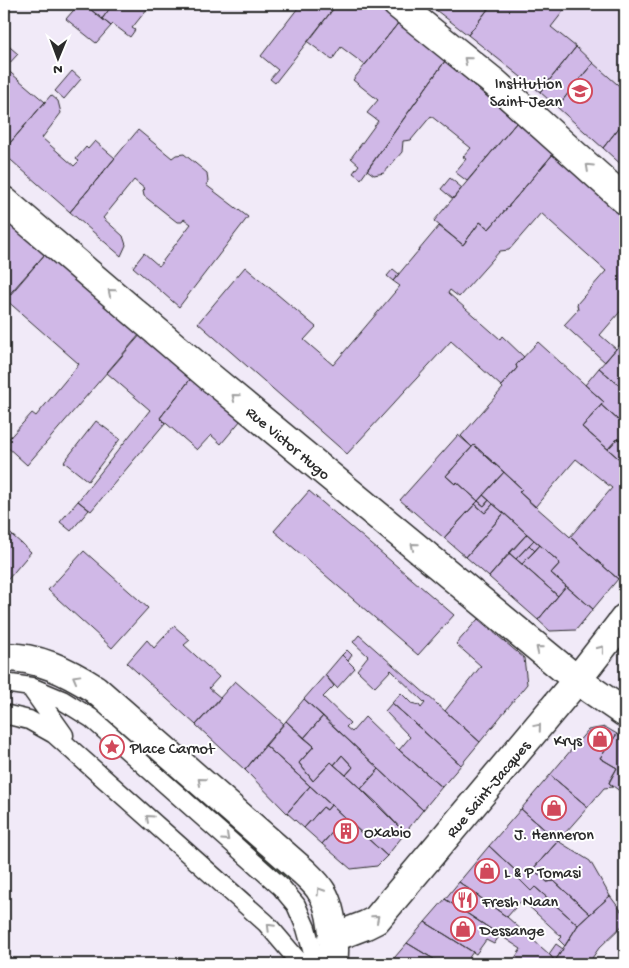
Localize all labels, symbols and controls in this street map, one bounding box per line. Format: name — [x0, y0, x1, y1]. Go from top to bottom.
north arrow — [32, 32, 82, 82]
one-way arrow — [464, 57, 473, 66]
text: N — [53, 60, 63, 77]
place label: Institution Saint-Jean — [490, 76, 562, 113]
school or university icon: Institution Saint-Jean — [567, 78, 593, 104]
one-way arrow — [586, 164, 595, 173]
one-way arrow — [108, 289, 117, 298]
one-way arrow — [232, 395, 241, 403]
street label: Rue Victor Hugo — [241, 404, 333, 485]
one-way arrow — [411, 543, 420, 551]
one-way arrow — [595, 646, 603, 655]
one-way arrow — [536, 647, 545, 655]
one-way arrow — [73, 674, 82, 684]
one-way arrow — [532, 724, 540, 733]
shop icon: Krys — [587, 726, 613, 752]
place label: Krys — [554, 733, 583, 752]
place icon: Place Carnot — [99, 734, 125, 760]
street label: Rue Saint-Jacques — [444, 737, 537, 843]
place label: Place Carnot — [129, 741, 216, 760]
one-way arrow — [198, 778, 207, 787]
shop icon: J. Henneron — [541, 795, 567, 821]
one-way arrow — [146, 816, 155, 824]
building icon: Oxabio — [333, 818, 359, 844]
place label: Oxabio — [364, 825, 411, 844]
place label: J. Henneron — [514, 827, 594, 846]
one-way arrow — [221, 832, 230, 841]
shop icon: L & P Tomasi — [474, 858, 500, 884]
place label: L & P Tomasi — [504, 865, 582, 884]
restaurant icon: Fresh Naan — [452, 887, 478, 913]
one-way arrow — [317, 888, 326, 897]
place label: Fresh Naan — [481, 894, 559, 913]
one-way arrow — [371, 914, 380, 923]
shop icon: Dessange — [450, 916, 476, 942]
place label: Dessange — [479, 923, 545, 942]
one-way arrow — [266, 924, 275, 933]

